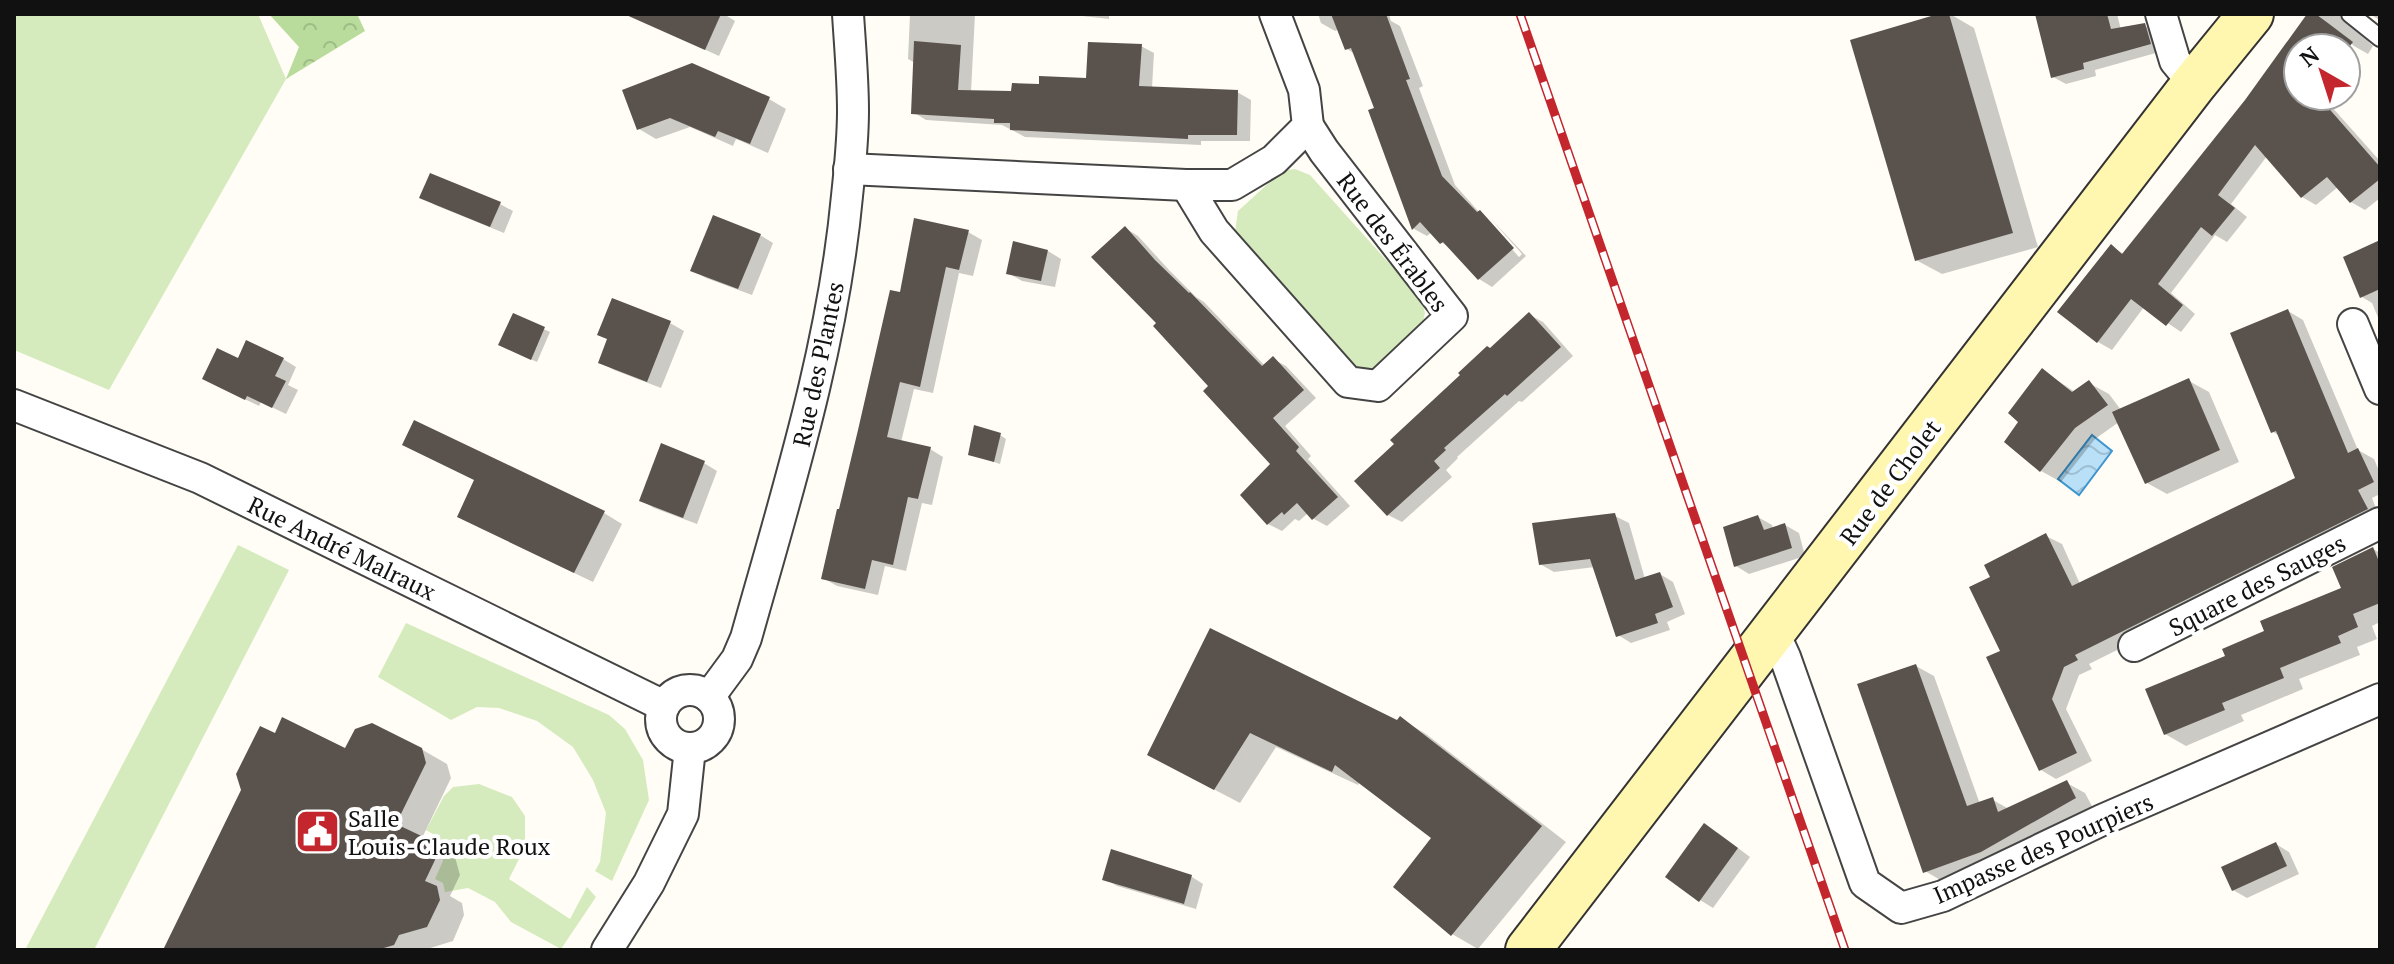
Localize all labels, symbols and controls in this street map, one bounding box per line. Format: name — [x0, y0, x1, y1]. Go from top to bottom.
north arrow — [2282, 32, 2362, 112]
text: N — [2293, 39, 2325, 73]
street label: Rue des Érables — [1330, 166, 1456, 318]
street label: Rue des Plantes — [785, 279, 851, 449]
street label: Rue de Cholet — [1832, 413, 1948, 551]
street label: Rue André Malraux — [243, 489, 442, 608]
street label: Square des Sauges — [2163, 527, 2351, 643]
street label: Impasse des Pourpiers — [1928, 785, 2158, 911]
place label: Salle Louis-Claude Roux — [348, 802, 551, 862]
public building icon: Salle Louis-Claude Roux — [293, 808, 341, 856]

